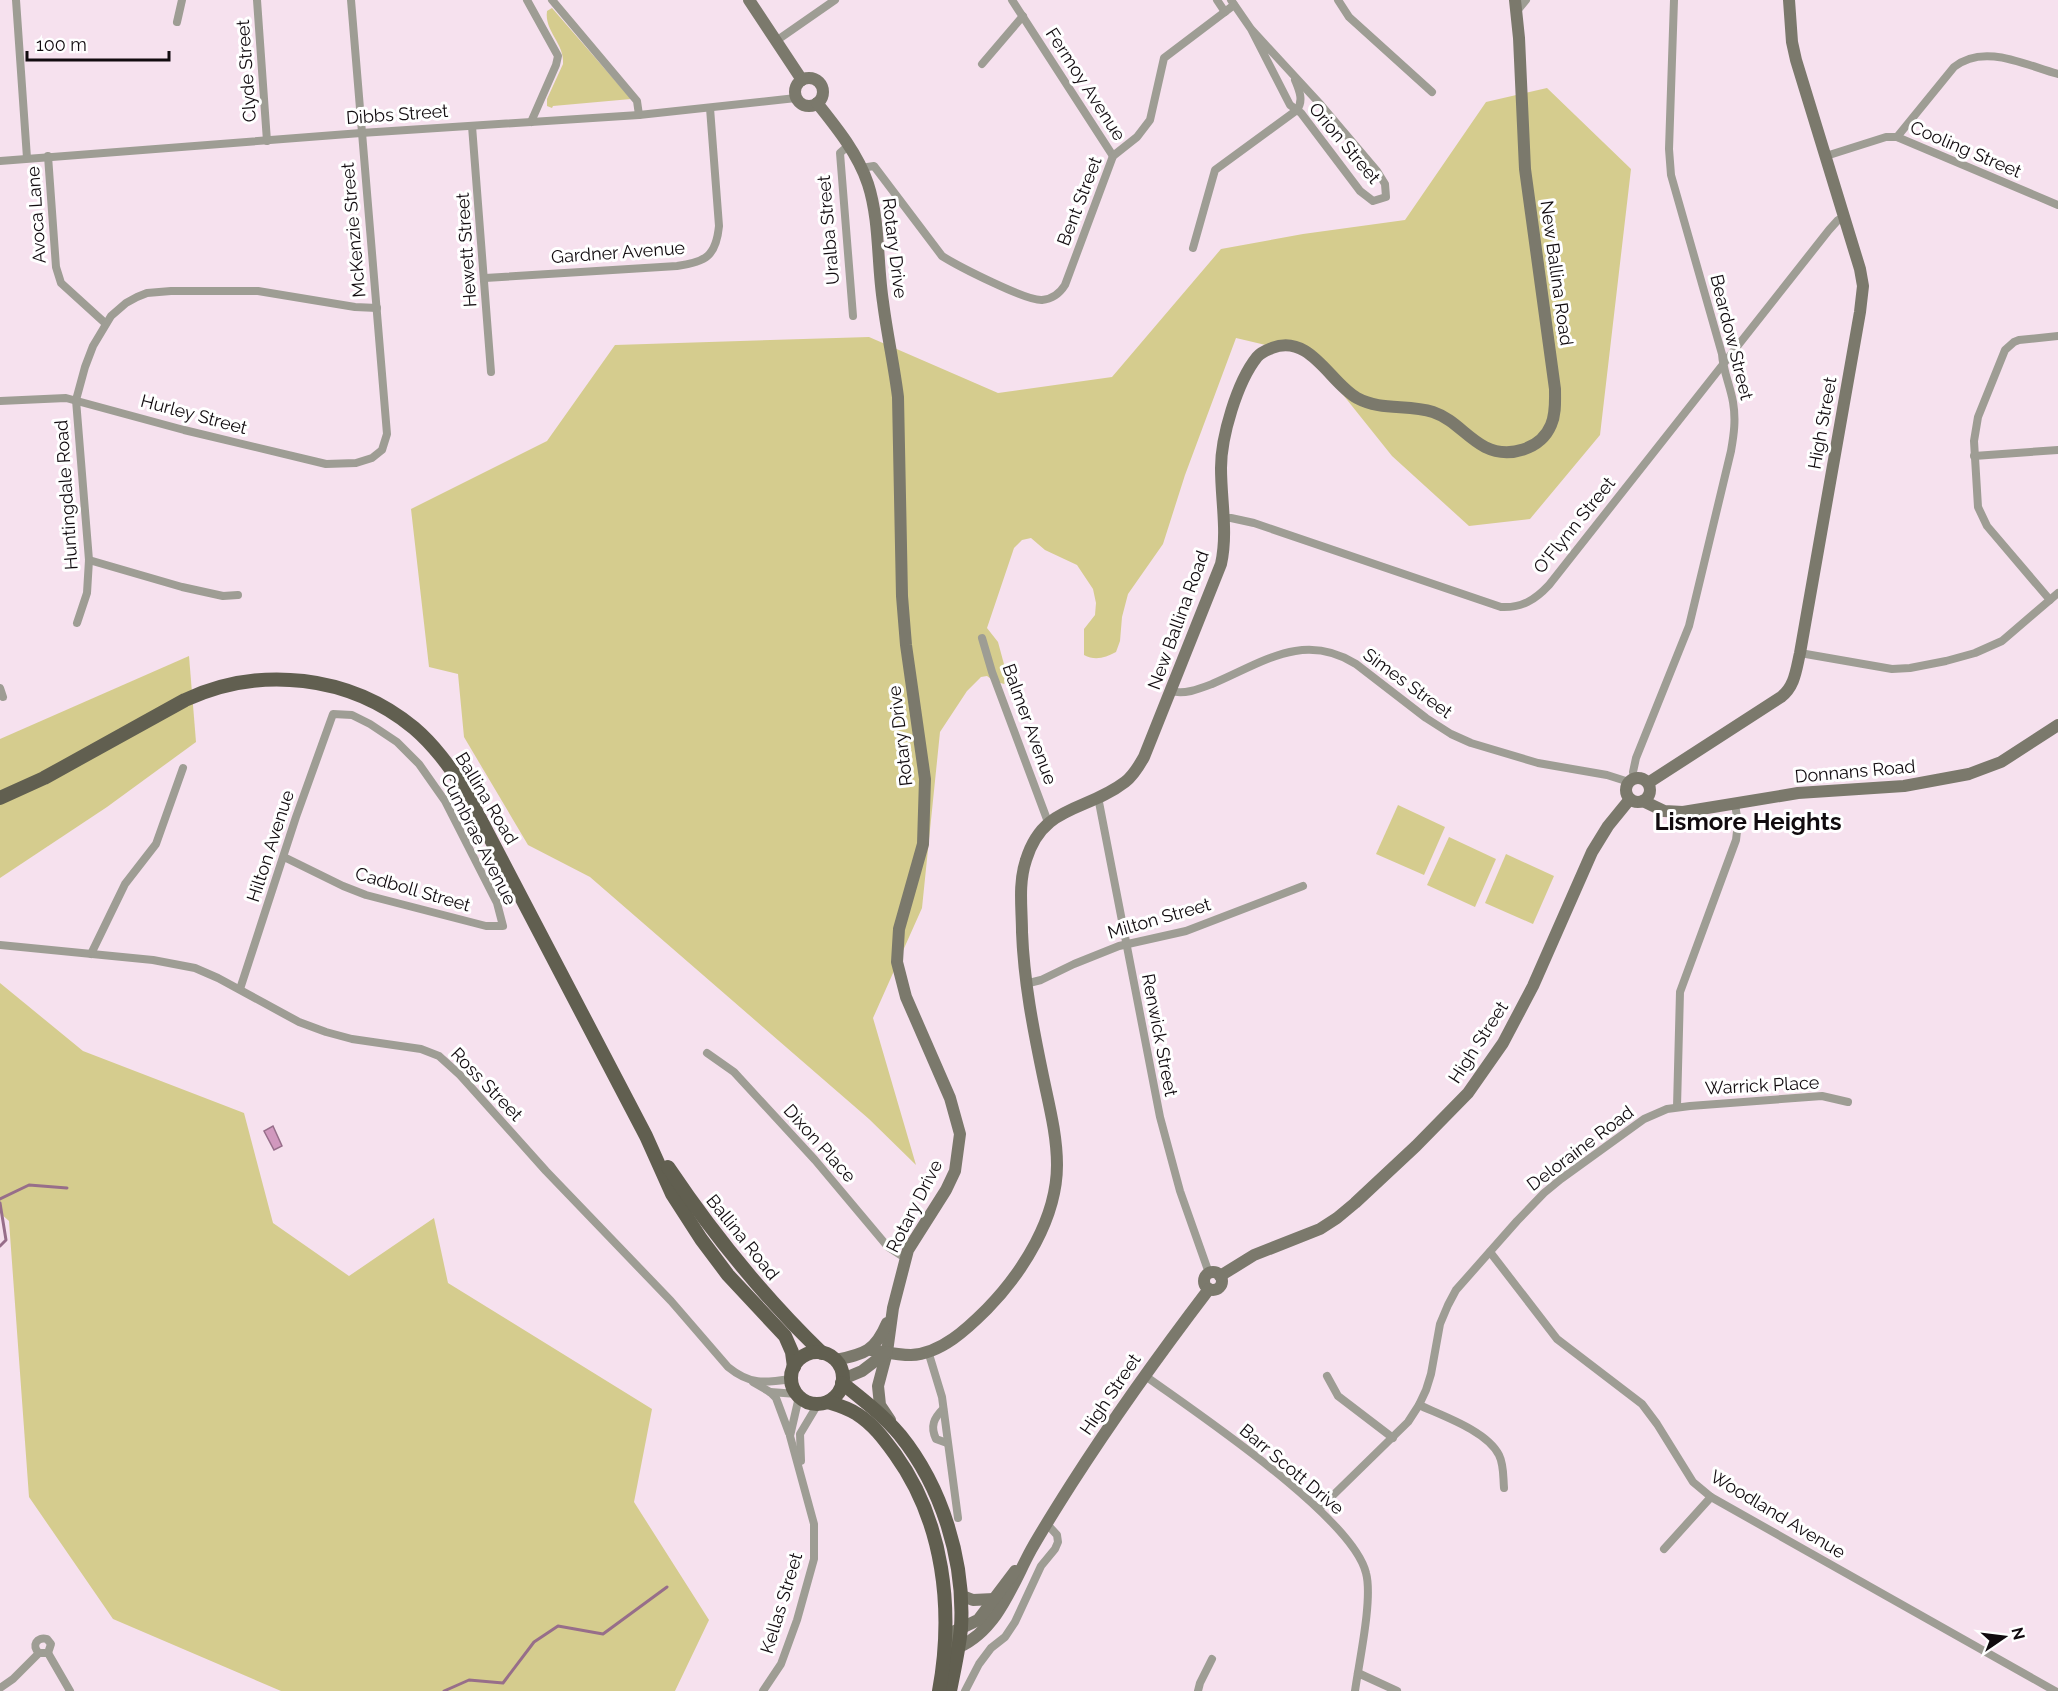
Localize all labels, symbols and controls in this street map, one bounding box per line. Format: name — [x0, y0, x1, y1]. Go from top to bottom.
street label: Clyde Street — [232, 19, 260, 123]
scale bar — [27, 24, 170, 62]
street label: Fermoy Avenue — [1042, 24, 1131, 145]
text: 100 m — [36, 34, 87, 55]
street label: Orion Street — [1305, 98, 1385, 188]
street label: Dibbs Street — [345, 100, 449, 128]
street label: Cooling Street — [1907, 116, 2025, 182]
street label: Bent Street — [1052, 154, 1106, 248]
street label: McKenzie Street — [337, 162, 369, 298]
street label: Avoca Lane — [22, 165, 50, 264]
street label: Uralba Street — [813, 174, 843, 286]
street label: Hewett Street — [452, 192, 480, 308]
street label: Rotary Drive — [878, 197, 912, 300]
street label: New Ballina Road — [1536, 199, 1578, 347]
street label: Gardner Avenue — [550, 237, 686, 267]
street label: Beardow Street — [1706, 272, 1758, 402]
street label: High Street — [1804, 375, 1840, 471]
street label: Hurley Street — [139, 390, 249, 438]
street label: Huntingdale Road — [50, 419, 82, 571]
street label: O'Flynn Street — [1529, 473, 1619, 577]
street label: New Ballina Road — [1143, 548, 1213, 692]
street label: Simes Street — [1359, 644, 1457, 722]
street label: Balmer Avenue — [998, 661, 1062, 788]
street label: Rotary Drive — [883, 684, 917, 787]
street label: Ballina Road — [451, 748, 523, 848]
street label: Donnans Road — [1794, 755, 1916, 787]
street label: Cumbrae Avenue — [437, 770, 521, 909]
street label: Hilton Avenue — [242, 787, 298, 905]
district label: Lismore Heights — [1654, 807, 1842, 836]
street label: Cadboll Street — [353, 863, 473, 915]
street label: Milton Street — [1105, 893, 1213, 943]
street label: Renwick Street — [1138, 972, 1182, 1098]
street label: High Street — [1444, 997, 1512, 1087]
street label: Ross Street — [447, 1043, 527, 1125]
street label: Warrick Place — [1704, 1071, 1820, 1098]
street label: Dixon Place — [780, 1100, 861, 1187]
street label: Deloraine Road — [1523, 1101, 1637, 1195]
street label: Rotary Drive — [882, 1156, 946, 1256]
street label: Ballina Road — [702, 1190, 784, 1284]
street label: High Street — [1075, 1349, 1145, 1439]
street label: Barr Scott Drive — [1236, 1419, 1349, 1519]
street label: Woodland Avenue — [1707, 1465, 1850, 1563]
street label: Kellas Street — [756, 1550, 806, 1656]
north arrow — [1974, 1607, 2034, 1667]
text: N — [2007, 1625, 2029, 1642]

